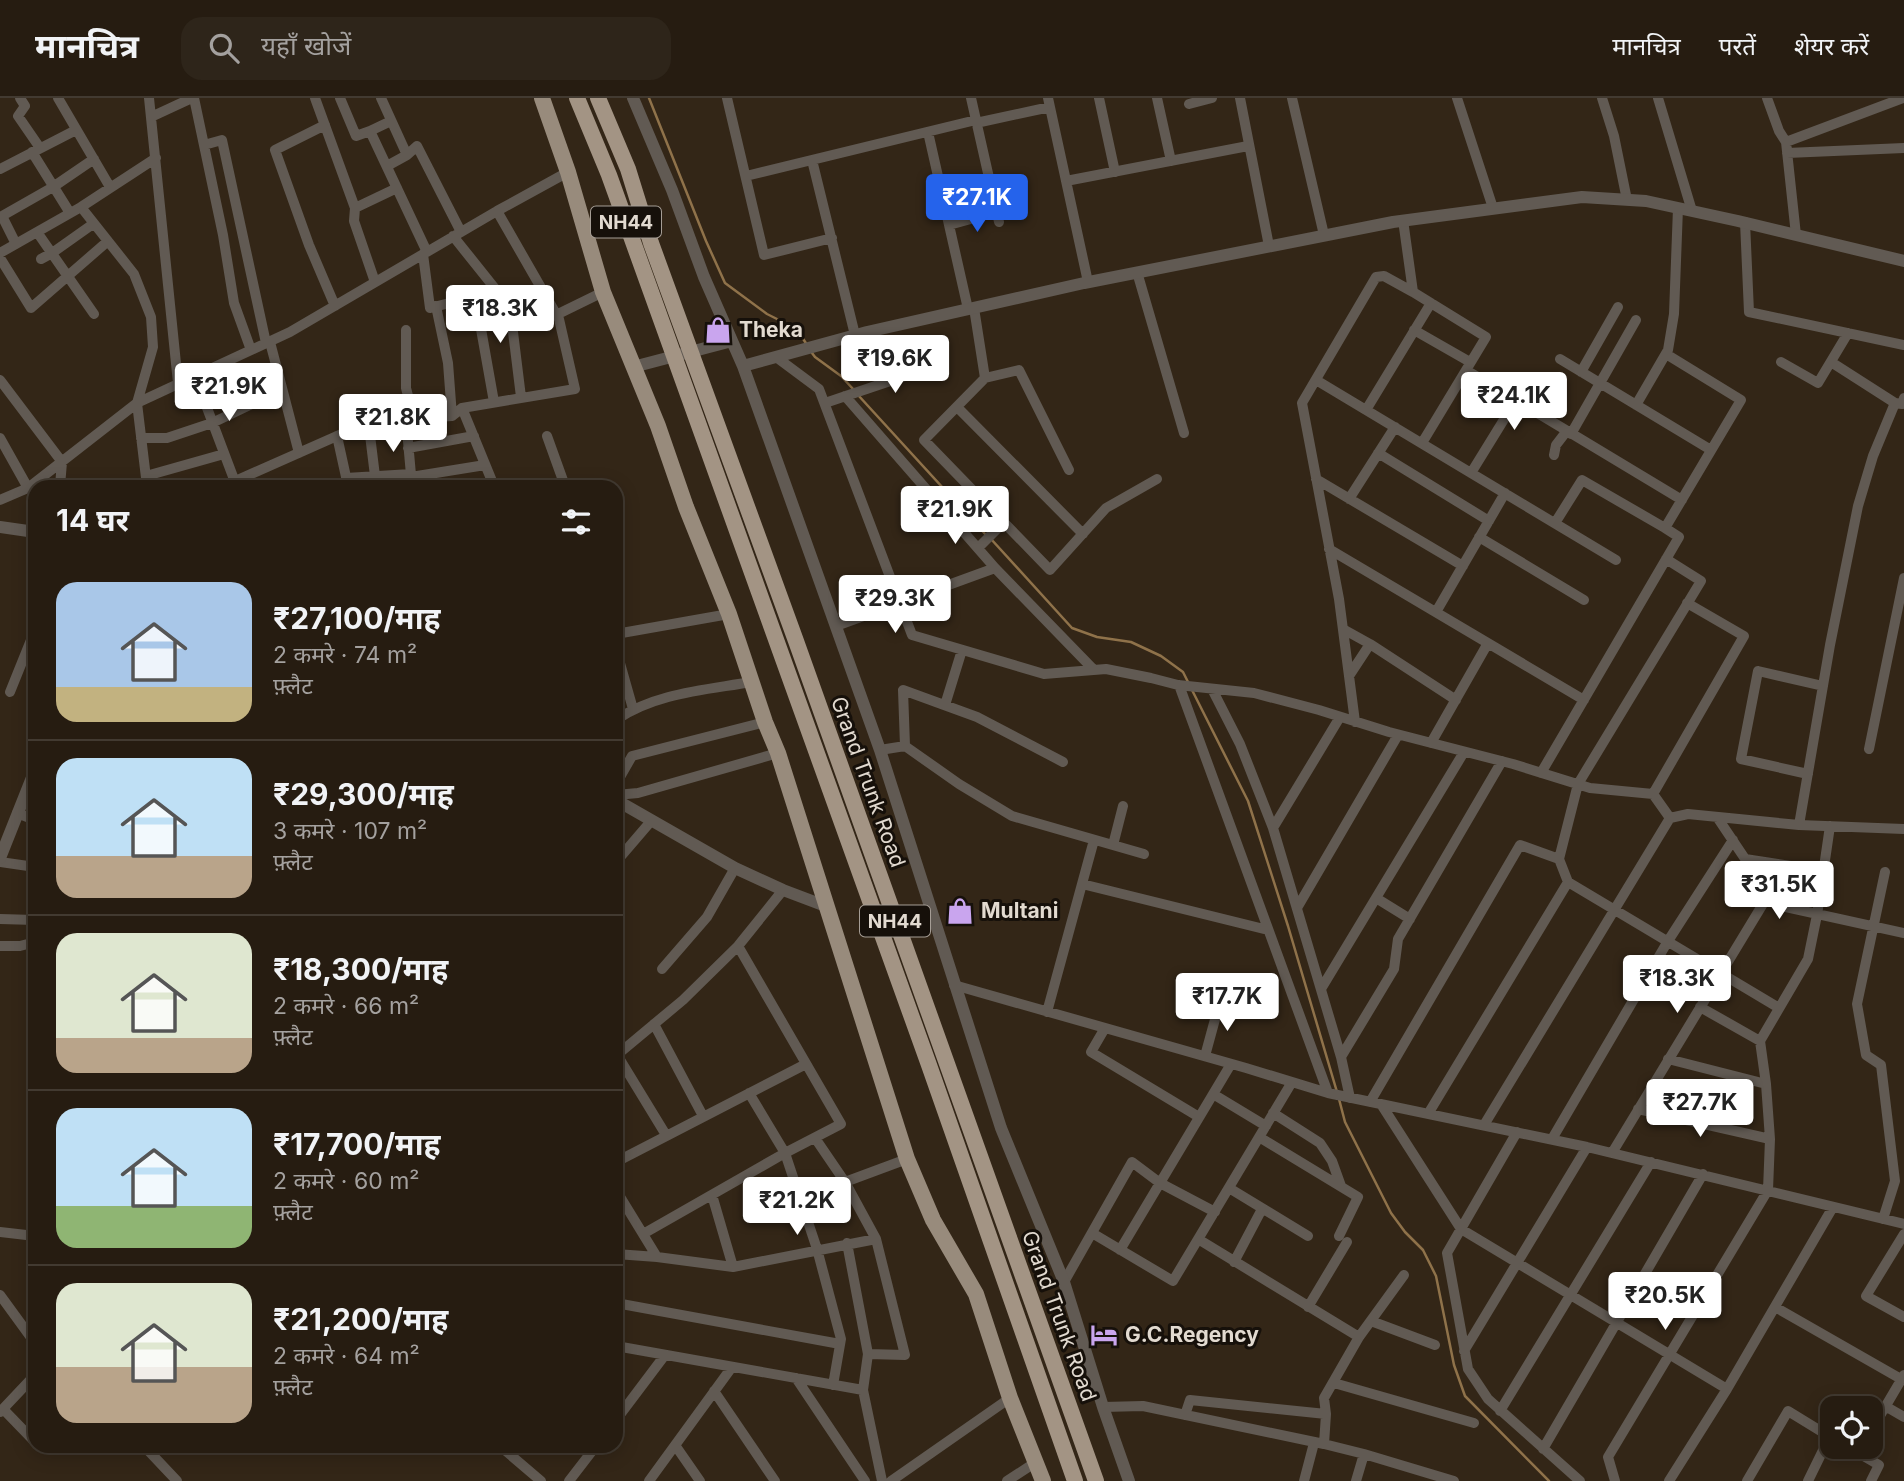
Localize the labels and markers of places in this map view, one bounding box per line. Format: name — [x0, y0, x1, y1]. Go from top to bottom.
pin: ₹27.1K — [920, 174, 1034, 234]
pin: ₹18.3K — [443, 286, 557, 345]
shop icon: Theka — [703, 315, 733, 345]
place label: Theka — [739, 317, 803, 342]
pin: ₹19.6K — [838, 336, 952, 395]
pin: ₹21.9K — [172, 364, 286, 423]
pin: ₹24.1K — [1457, 372, 1571, 432]
pin: ₹21.8K — [336, 394, 450, 454]
pin: ₹21.9K — [898, 486, 1012, 546]
pin: ₹29.3K — [838, 575, 952, 635]
pin: ₹31.5K — [1722, 862, 1836, 921]
shop icon: Multani — [945, 896, 975, 926]
place label: Multani — [981, 898, 1058, 923]
pin: ₹18.3K — [1620, 956, 1734, 1015]
pin: ₹17.7K — [1170, 974, 1284, 1033]
pin: ₹27.7K — [1643, 1080, 1757, 1139]
pin: ₹21.2K — [740, 1178, 854, 1237]
pin: ₹20.5K — [1608, 1272, 1722, 1332]
hotel icon: G.C.Regency — [1089, 1320, 1119, 1350]
place label: G.C.Regency — [1125, 1322, 1259, 1347]

